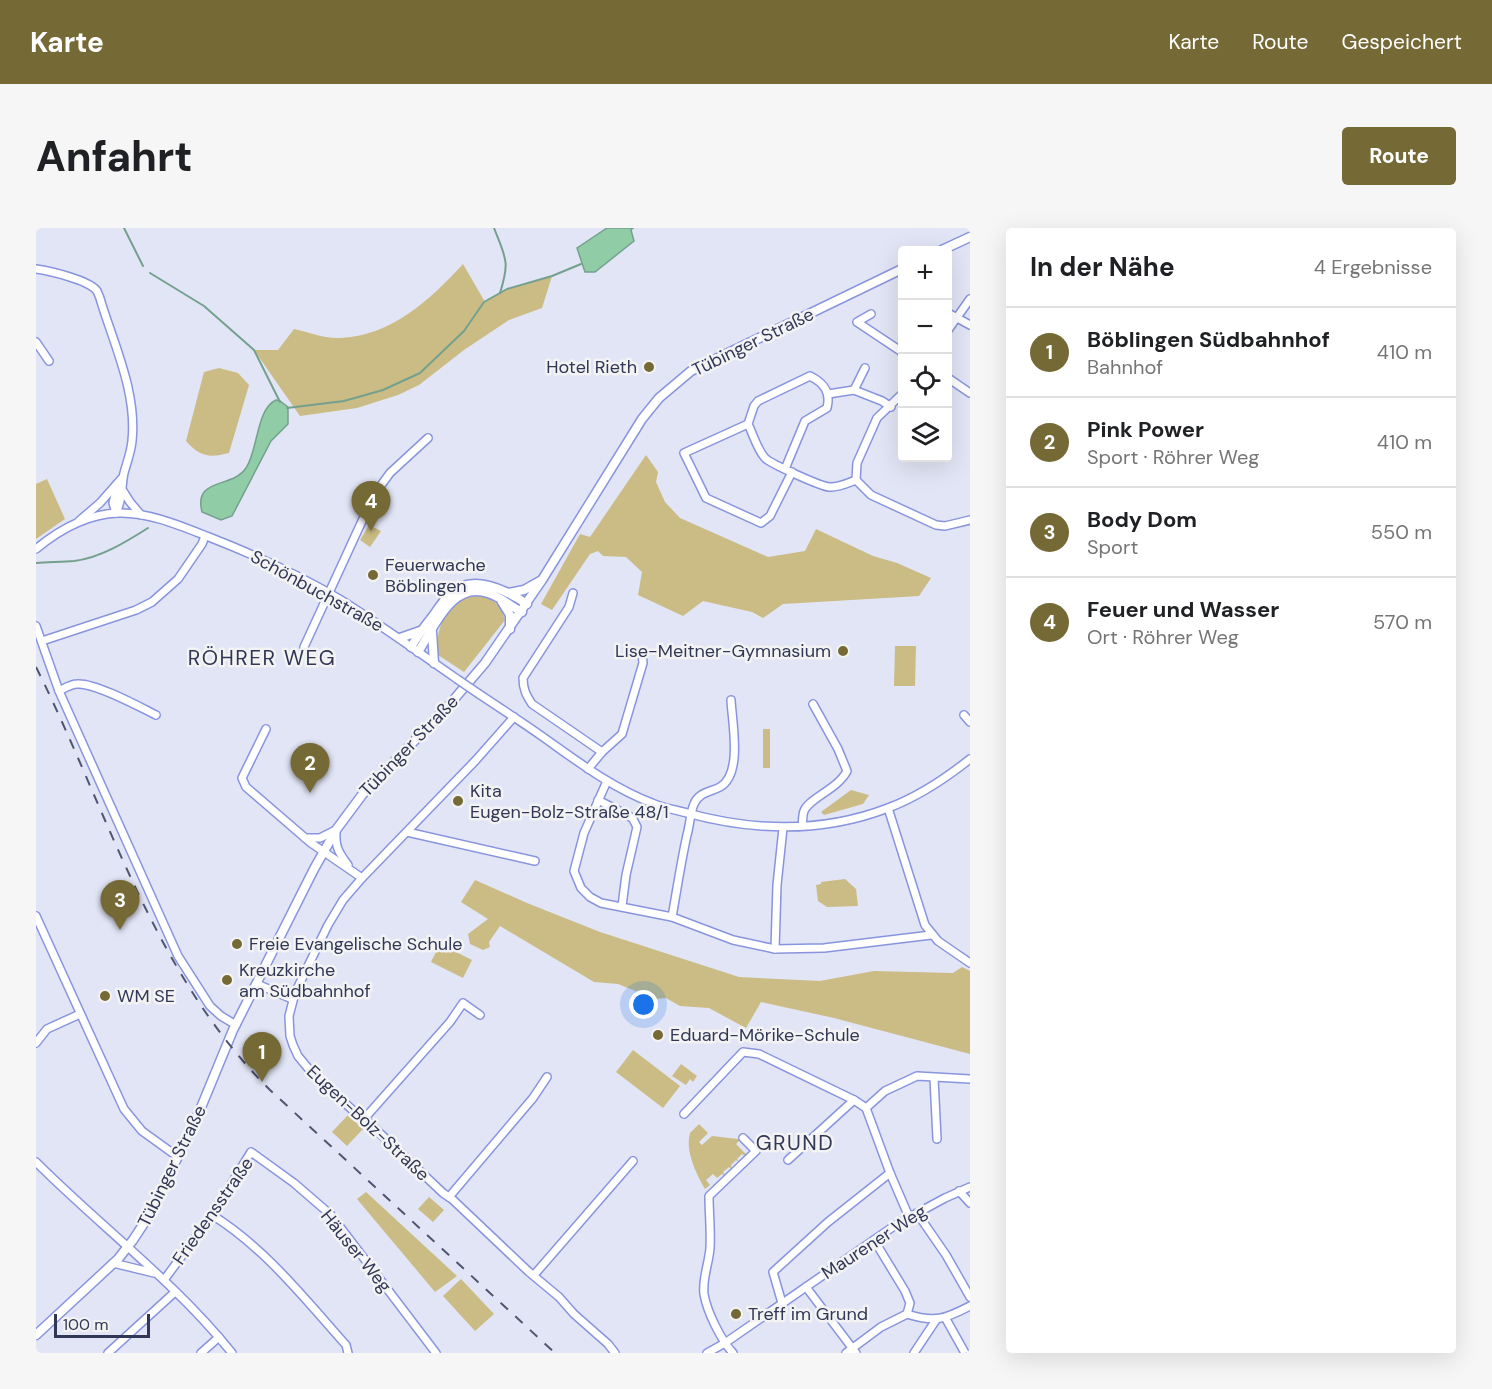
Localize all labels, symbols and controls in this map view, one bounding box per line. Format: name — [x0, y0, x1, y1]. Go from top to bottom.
text: Karte — [30, 24, 104, 61]
text: Karte — [1168, 28, 1219, 56]
text: Route — [1252, 28, 1308, 56]
text: Gespeichert — [1341, 28, 1462, 56]
button: Route — [1342, 127, 1456, 185]
text: Anfahrt — [36, 129, 192, 184]
map controls — [898, 246, 952, 462]
button: + — [898, 246, 952, 300]
text: In der Nähe — [1030, 250, 1175, 284]
text: 4 Ergebnisse — [1314, 254, 1432, 280]
button: − — [898, 300, 952, 354]
street label: Tübinger Straße — [688, 302, 818, 382]
text: Böblingen Südbahnhof — [1087, 325, 1330, 354]
text: 1 — [1046, 339, 1053, 365]
text: 410 m — [1377, 339, 1432, 365]
button: locate — [898, 354, 952, 408]
text: Bahnhof — [1087, 354, 1163, 380]
place label: Hotel Rieth — [546, 355, 637, 379]
marker: Hotel Rieth — [642, 360, 656, 374]
button: layers — [898, 408, 952, 462]
text: Pink Power — [1087, 415, 1204, 444]
text: 2 — [1044, 429, 1055, 455]
text: 410 m — [1377, 429, 1432, 455]
text: Sport · Röhrer Weg — [1087, 444, 1259, 470]
pin: 4 — [352, 482, 390, 531]
text: Body Dom — [1087, 505, 1197, 534]
text: 3 — [1043, 519, 1056, 545]
text: 550 m — [1371, 519, 1432, 545]
text: Sport — [1087, 534, 1138, 560]
street label: Schönbuchstraße — [246, 545, 388, 637]
place label: Feuerwache Böblingen — [385, 553, 486, 598]
marker: Feuerwache Böblingen — [366, 568, 380, 582]
text: Feuer und Wasser — [1087, 595, 1279, 624]
text: 4 — [1043, 609, 1056, 635]
text: 570 m — [1373, 609, 1432, 635]
text: Ort · Röhrer Weg — [1087, 624, 1239, 650]
place label: Lise-Meitner-Gymnasium — [615, 639, 831, 663]
district label: RÖHRER WEG — [188, 644, 336, 672]
marker: Lise-Meitner-Gymnasium — [836, 644, 850, 658]
street label: Tübinger Straße — [354, 690, 464, 802]
pin: 2 — [290, 744, 330, 793]
place label: Kita Eugen-Bolz-Straße 48/1 — [470, 779, 669, 824]
marker: Kita Eugen-Bolz-Straße 48/1 — [451, 794, 465, 808]
pin: 3 — [100, 880, 140, 930]
place label: Freie Evangelische Schule — [249, 932, 462, 956]
marker: Freie Evangelische Schule — [230, 937, 244, 951]
place label: Kreuzkirche am Südbahnhof — [239, 958, 371, 1003]
marker: Kreuzkirche am Südbahnhof — [220, 973, 234, 987]
place label: WM SE — [117, 984, 175, 1008]
marker: WM SE — [98, 989, 112, 1003]
your location — [629, 990, 658, 1019]
place label: Eduard-Mörike-Schule — [670, 1023, 860, 1047]
marker: Eduard-Mörike-Schule — [651, 1028, 665, 1042]
pin: 1 — [242, 1032, 282, 1082]
street label: Eugen-Bolz-Straße — [301, 1060, 435, 1186]
street label: Tübinger Straße — [132, 1101, 212, 1231]
district label: GRUND — [756, 1129, 834, 1157]
street label: Friedensstraße — [167, 1153, 259, 1269]
street label: Maurener Weg — [817, 1199, 931, 1285]
street label: Häuser Weg — [315, 1205, 397, 1297]
place label: Treff im Grund — [748, 1302, 868, 1326]
marker: Treff im Grund — [729, 1307, 743, 1321]
scale bar — [54, 1311, 150, 1338]
text: 100 m — [63, 1314, 108, 1335]

